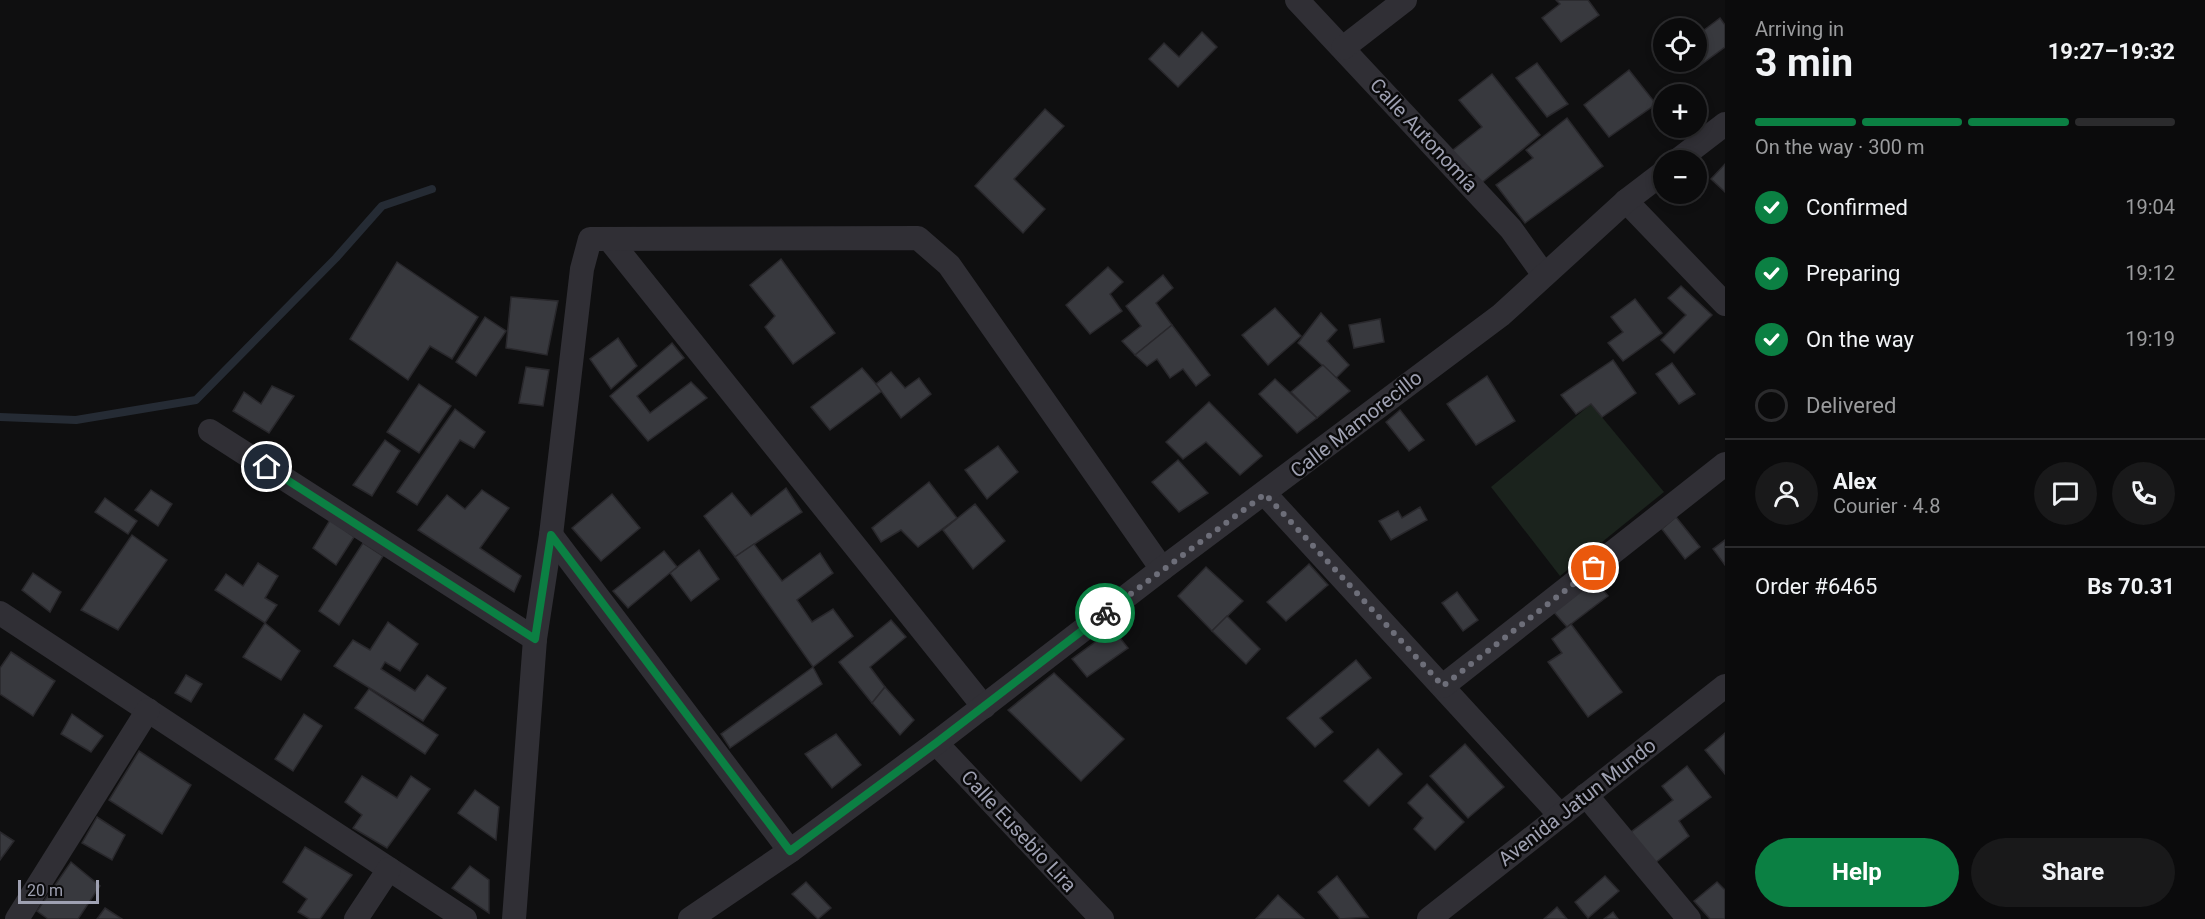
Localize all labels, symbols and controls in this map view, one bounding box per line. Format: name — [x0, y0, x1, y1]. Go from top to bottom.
text: Arriving in — [1755, 17, 1844, 41]
map controls — [1653, 18, 1707, 204]
button: locate — [1653, 18, 1707, 72]
text: 19:27–19:32 — [2048, 39, 2175, 64]
text: 3 min — [1755, 40, 1853, 86]
street label: Calle Autonomía — [1365, 73, 1483, 197]
button: + — [1653, 84, 1707, 138]
text: On the way · 300 m — [1755, 135, 1924, 159]
button: − — [1653, 150, 1707, 204]
icon: check — [1755, 191, 1788, 224]
text: Confirmed — [1806, 195, 1908, 220]
text: 19:04 — [2125, 195, 2175, 219]
icon: check — [1755, 257, 1788, 290]
text: Preparing — [1806, 261, 1900, 286]
text: 19:12 — [2125, 261, 2175, 285]
icon: check — [1755, 323, 1788, 356]
text: On the way — [1806, 327, 1914, 352]
text: 19:19 — [2125, 327, 2175, 351]
street label: Calle Mamorecillo — [1286, 365, 1426, 483]
text: Delivered — [1806, 393, 1896, 418]
pin — [241, 441, 292, 492]
icon: home — [250, 450, 283, 483]
button: person — [1755, 462, 1818, 525]
button: chat — [2034, 462, 2097, 525]
button: phone — [2112, 462, 2175, 525]
text: Alex — [1833, 469, 1877, 494]
text: Courier · 4.8 — [1833, 494, 1940, 518]
pin — [1568, 542, 1619, 593]
icon: bag — [1577, 551, 1610, 584]
text: Order #6465 — [1755, 574, 1877, 599]
text: Bs 70.31 — [2087, 574, 2175, 599]
courier — [1075, 583, 1135, 643]
icon: bike — [1089, 597, 1122, 630]
street label: Avenida Jatun Mundo — [1493, 733, 1661, 871]
street label: Calle Eusebio Lira — [956, 765, 1082, 897]
button: Help — [1755, 838, 1959, 907]
button: Share — [1971, 838, 2175, 907]
scale bar — [18, 877, 99, 904]
text: 20 m — [27, 881, 63, 900]

